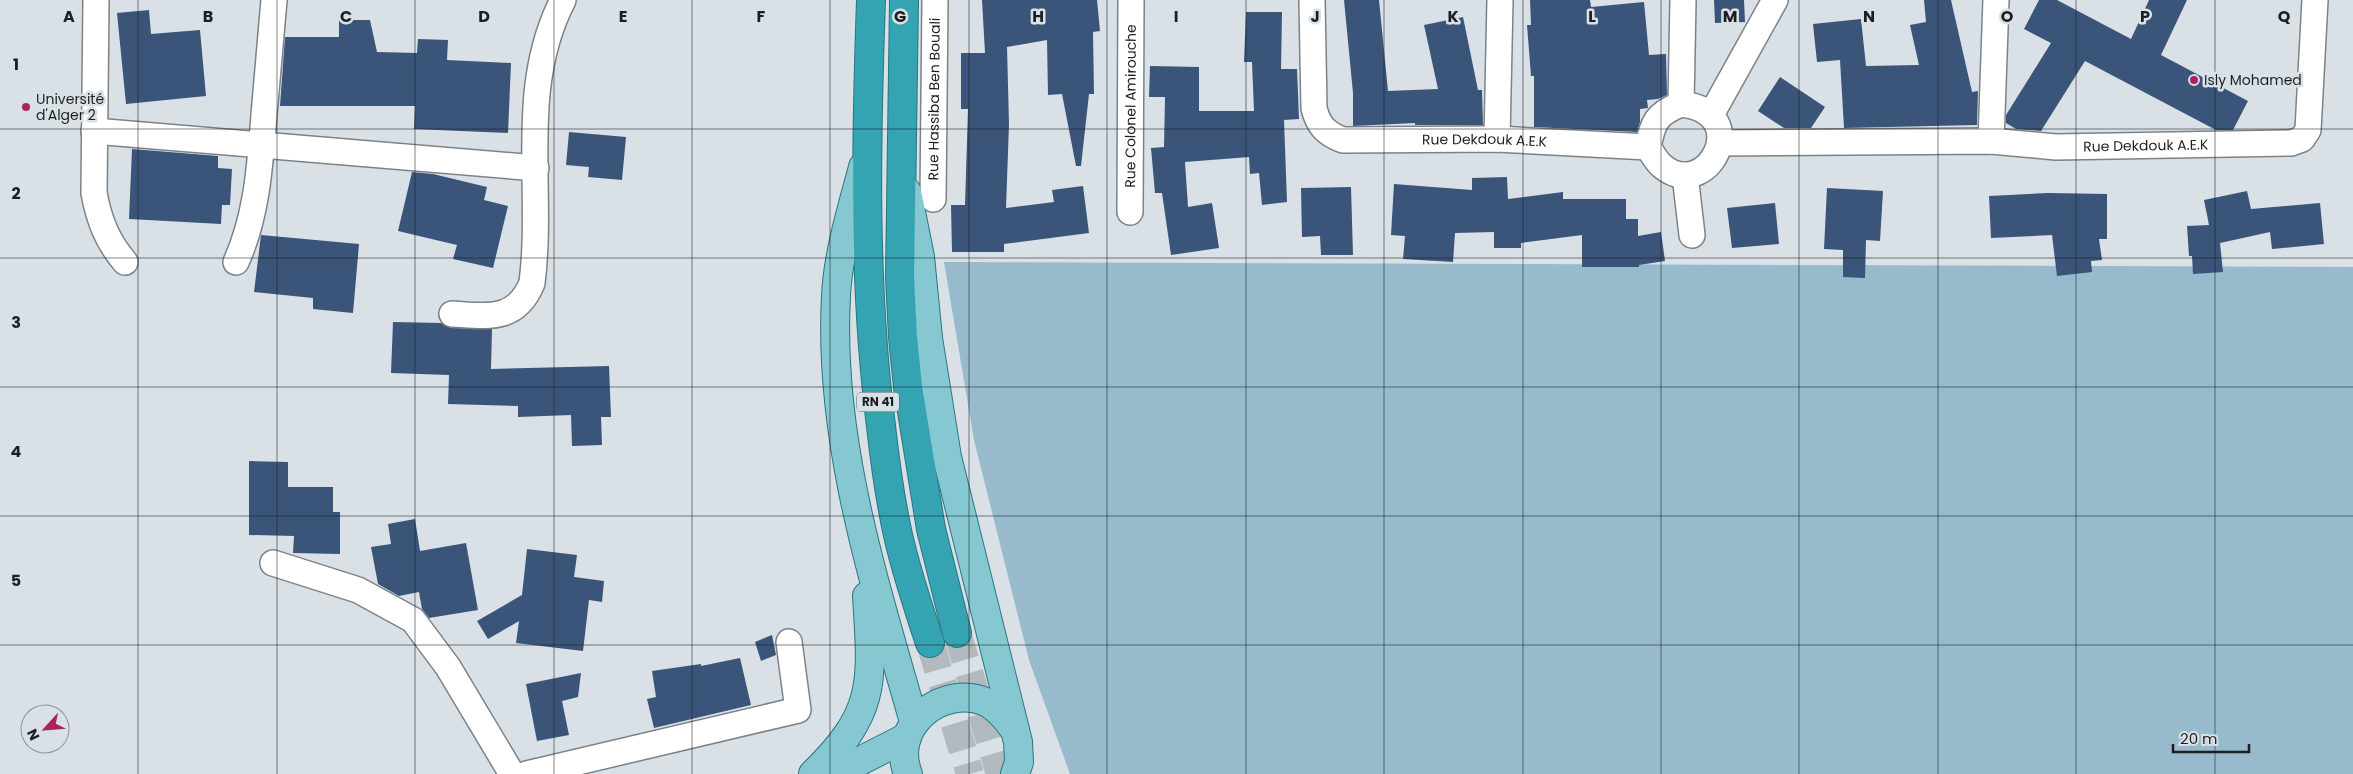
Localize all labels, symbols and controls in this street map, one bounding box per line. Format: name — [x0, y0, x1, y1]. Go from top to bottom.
text: A — [63, 5, 75, 28]
text: B — [203, 5, 213, 28]
text: C — [340, 5, 352, 28]
text: D — [478, 5, 490, 28]
text: E — [619, 5, 627, 28]
text: F — [757, 5, 766, 28]
text: G — [894, 5, 906, 28]
text: H — [1032, 5, 1044, 28]
text: I — [1174, 5, 1178, 28]
text: J — [1310, 5, 1320, 28]
text: K — [1447, 5, 1459, 28]
text: L — [1588, 5, 1596, 28]
text: M — [1723, 5, 1737, 28]
text: N — [1863, 5, 1875, 28]
text: O — [2001, 5, 2014, 28]
text: P — [2140, 5, 2150, 28]
text: Q — [2278, 5, 2291, 28]
street label: Rue Hassiba Ben Bouali — [923, 18, 945, 180]
street label: Rue Colonel Amirouche — [1120, 24, 1141, 188]
text: 1 — [13, 53, 19, 76]
place label: Isly Mohamed — [2204, 70, 2302, 90]
marker: Isly Mohamed — [2188, 74, 2200, 86]
place label: Université d'Alger 2 — [36, 89, 104, 125]
marker: Université d'Alger 2 — [20, 101, 32, 113]
street label: Rue Dekdouk A.E.K — [1422, 129, 1548, 152]
street label: Rue Dekdouk A.E.K — [2083, 134, 2209, 157]
text: 2 — [11, 182, 21, 205]
text: 3 — [11, 311, 21, 334]
road number: RN 41 — [857, 392, 899, 412]
text: 4 — [11, 440, 22, 463]
text: 5 — [11, 569, 21, 592]
north arrow — [20, 704, 70, 754]
scale bar — [2173, 722, 2249, 754]
text: N — [22, 726, 45, 744]
text: 20 m — [2180, 728, 2218, 749]

